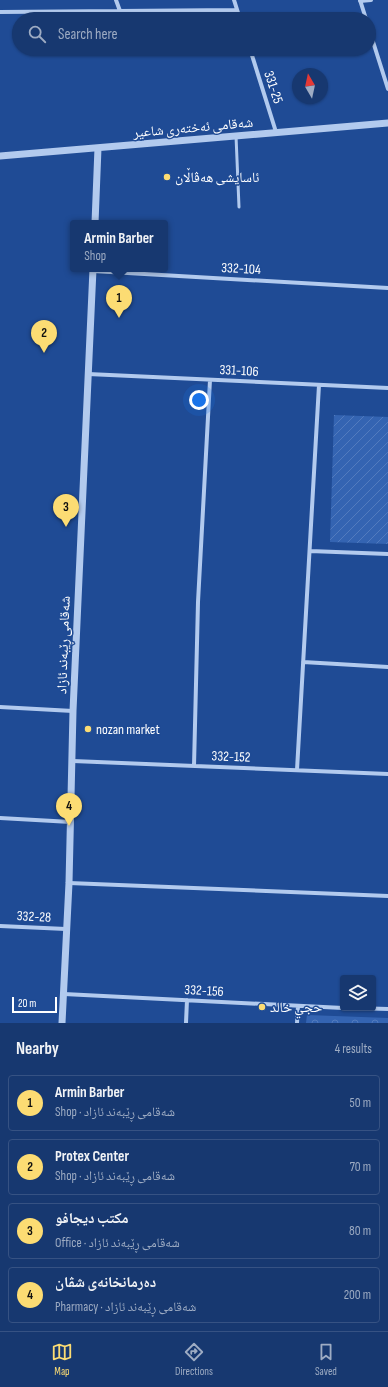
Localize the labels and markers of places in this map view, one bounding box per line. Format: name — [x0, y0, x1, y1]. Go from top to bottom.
place label: ئاسایشی هەڤاڵان — [175, 167, 260, 186]
marker: ئاسایشی هەڤاڵان — [162, 172, 172, 182]
pin: 1 — [106, 285, 132, 318]
pin: 2 — [31, 320, 57, 353]
pin: 3 — [53, 494, 79, 527]
place label: nozan market — [96, 721, 160, 738]
marker: nozan market — [83, 724, 93, 734]
pin: 4 — [56, 793, 82, 826]
place label: حجي خالد — [270, 999, 322, 1019]
marker: حجي خالد — [257, 1002, 267, 1012]

